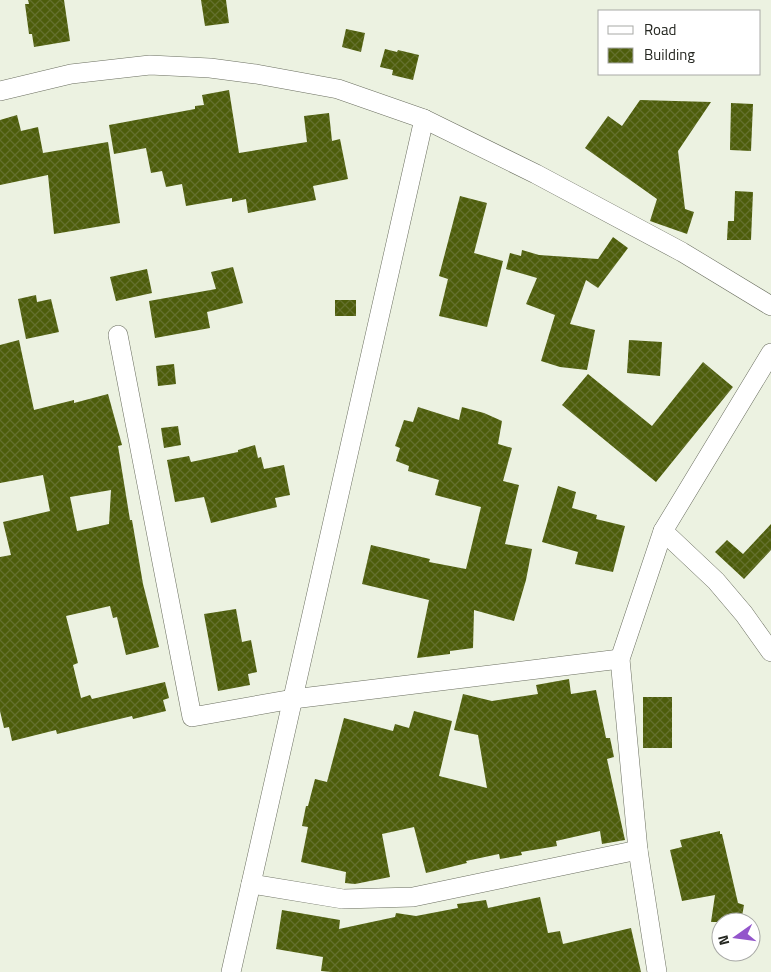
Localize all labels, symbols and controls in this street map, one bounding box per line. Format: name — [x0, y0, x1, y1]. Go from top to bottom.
legend — [598, 10, 761, 75]
text: Road — [644, 18, 676, 41]
text: Building — [644, 43, 695, 66]
north arrow — [711, 912, 761, 962]
text: N — [712, 933, 734, 948]

